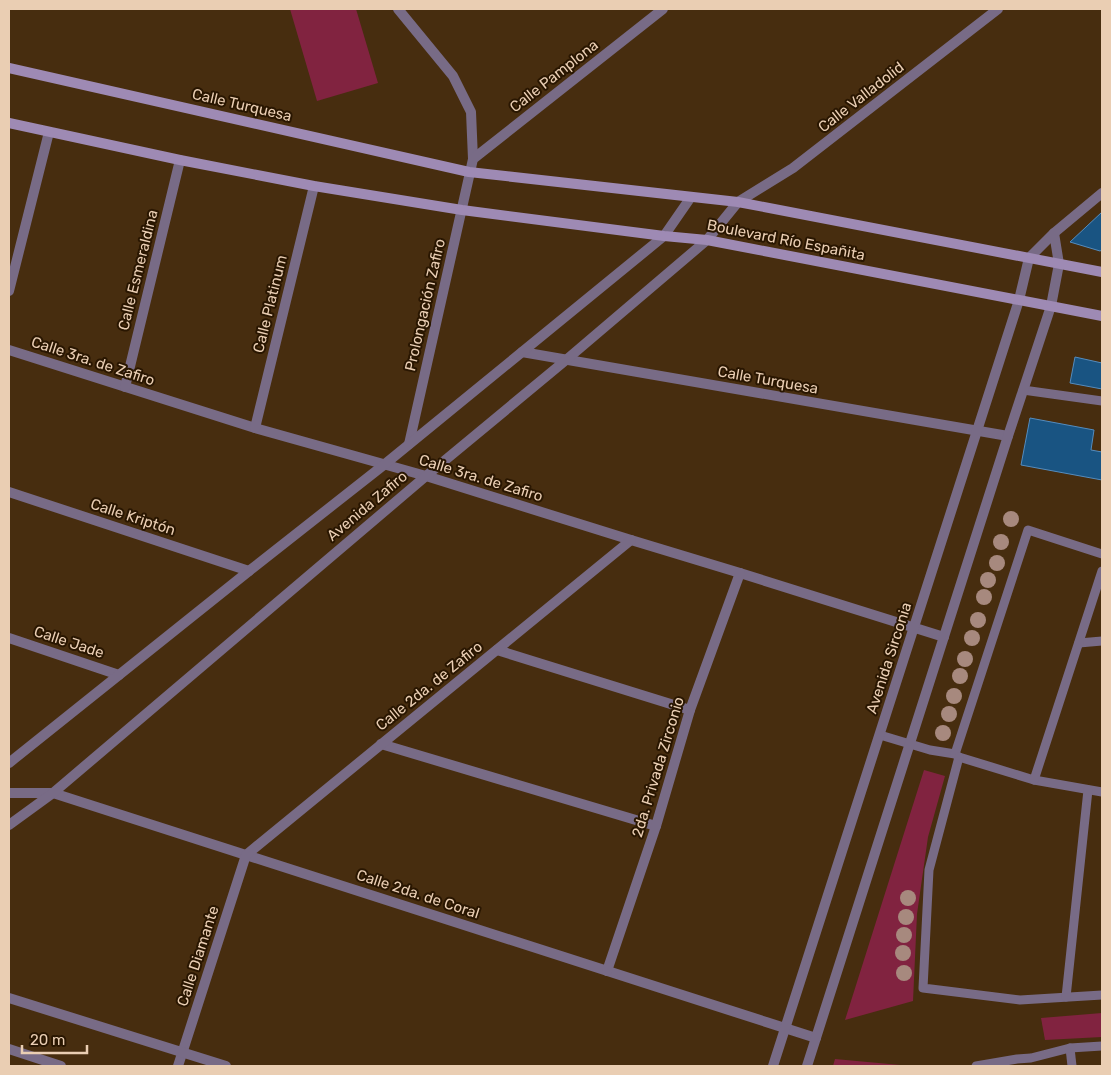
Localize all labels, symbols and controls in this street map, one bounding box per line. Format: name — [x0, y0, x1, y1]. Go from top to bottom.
street label: Calle Pamplona — [506, 36, 602, 116]
street label: Calle Valladolid — [815, 58, 907, 136]
street label: Calle Turquesa — [190, 85, 294, 125]
street label: Calle Esmeraldina — [114, 208, 162, 332]
street label: Boulevard Río Españita — [706, 216, 866, 264]
street label: Prolongación Zafiro — [401, 237, 449, 373]
street label: Calle Platinum — [249, 253, 291, 355]
street label: Calle 3ra. de Zafiro — [29, 333, 157, 389]
street label: Calle Turquesa — [716, 362, 820, 398]
street label: Calle 3ra. de Zafiro — [417, 451, 545, 505]
street label: Avenida Zafiro — [323, 467, 411, 545]
street label: Calle Kriptón — [88, 495, 178, 539]
street label: Avenida Sirconia — [863, 600, 915, 716]
street label: Calle Jade — [32, 622, 106, 662]
street label: Calle 2da. de Zafiro — [372, 638, 486, 734]
street label: 2da. Privada Zirconio — [628, 695, 688, 839]
street label: Calle 2da. de Coral — [354, 866, 482, 922]
street label: Calle Diamante — [173, 903, 223, 1009]
scale bar — [22, 1022, 88, 1054]
text: 20 m — [30, 1031, 65, 1049]

